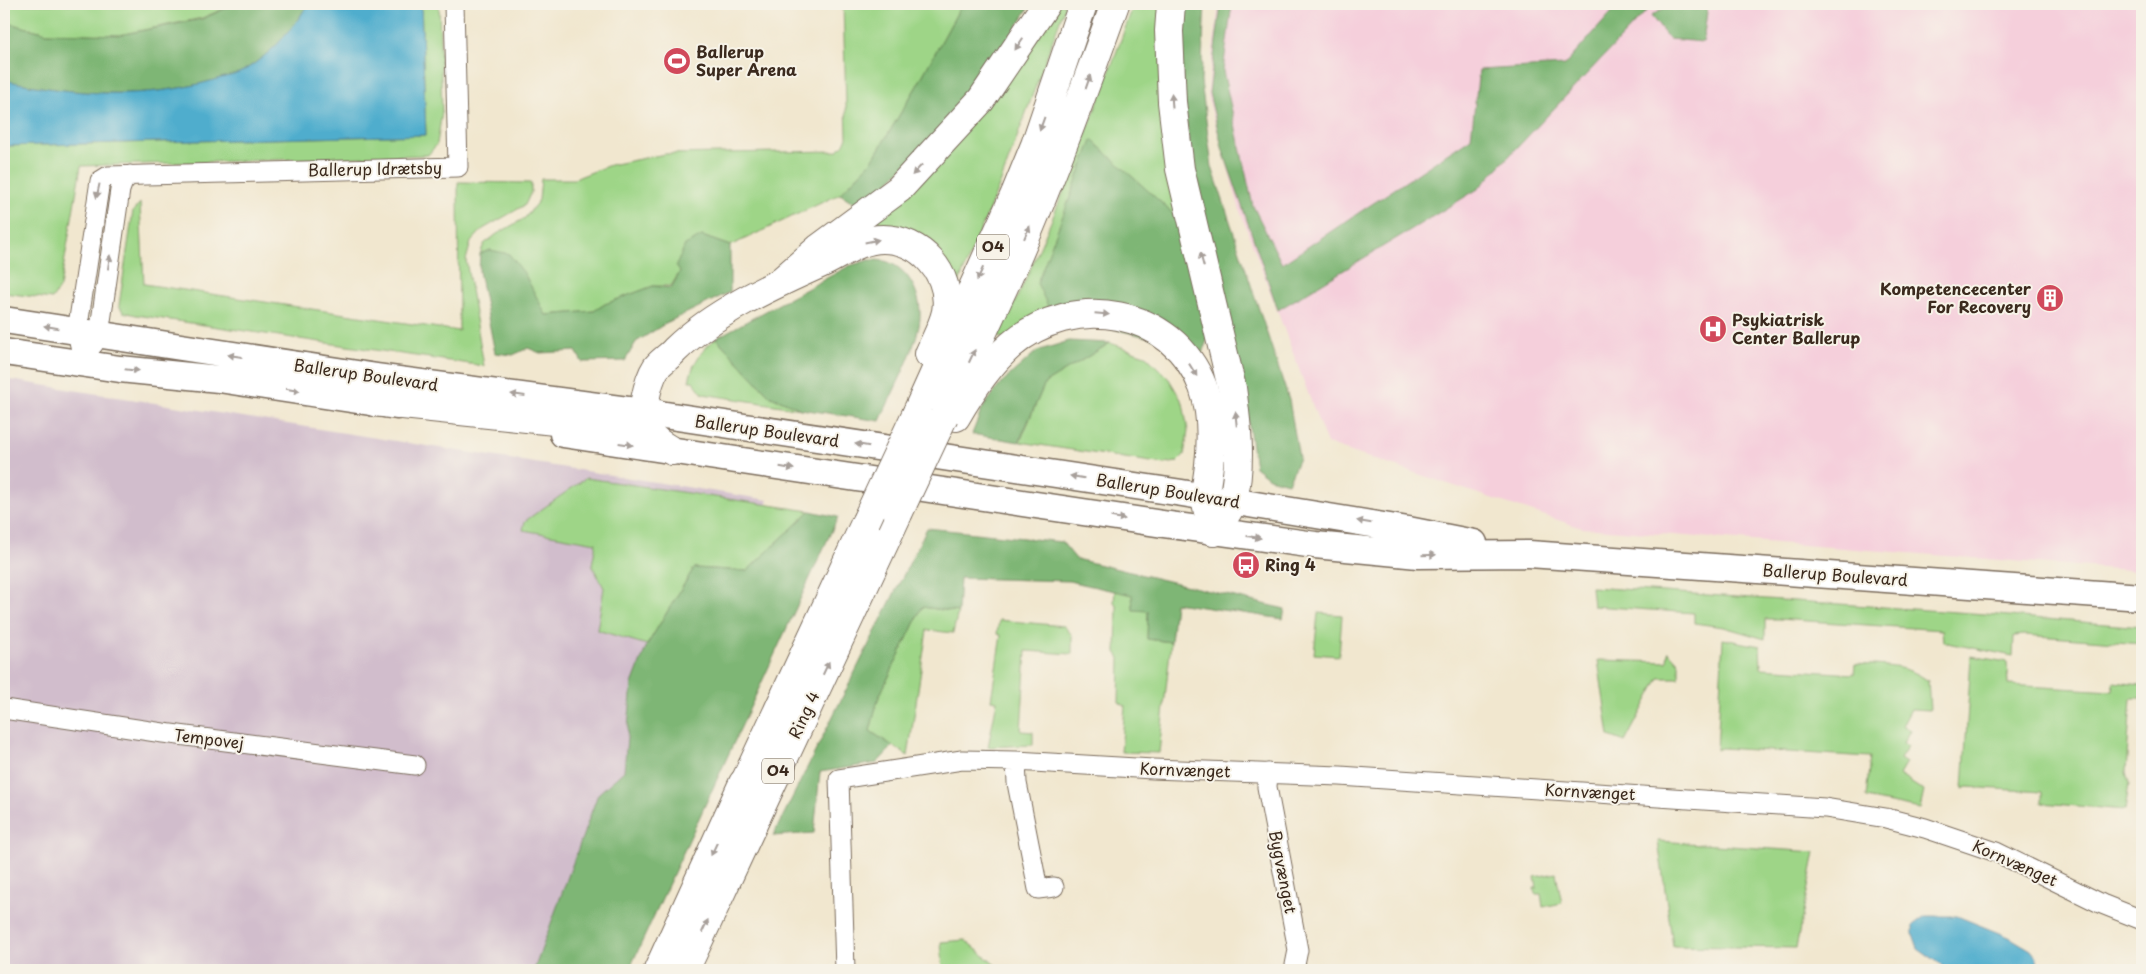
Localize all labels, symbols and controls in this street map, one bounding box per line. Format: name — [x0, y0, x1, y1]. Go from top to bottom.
one-way arrow — [1014, 37, 1024, 51]
place label: Ballerup Super Arena — [696, 39, 797, 81]
sports icon: Ballerup Super Arena — [662, 46, 692, 76]
one-way arrow — [1085, 74, 1092, 89]
one-way arrow — [1168, 92, 1176, 108]
one-way arrow — [1038, 116, 1045, 131]
street label: Ballerup Idrætsby — [308, 155, 442, 181]
one-way arrow — [911, 164, 923, 176]
one-way arrow — [94, 183, 102, 198]
one-way arrow — [1024, 225, 1032, 239]
road number: O4 — [977, 234, 1009, 260]
one-way arrow — [864, 236, 880, 244]
one-way arrow — [106, 253, 114, 269]
one-way arrow — [1197, 253, 1205, 268]
one-way arrow — [976, 267, 984, 281]
place label: Kompetencecenter For Recovery — [1880, 276, 2032, 318]
building icon: Kompetencecenter For Recovery — [2035, 283, 2065, 313]
place label: Psykiatrisk Center Ballerup — [1732, 307, 1860, 349]
one-way arrow — [1095, 310, 1111, 318]
hospital icon: Psykiatrisk Center Ballerup — [1698, 314, 1728, 344]
one-way arrow — [43, 323, 59, 331]
one-way arrow — [968, 349, 976, 363]
one-way arrow — [227, 352, 243, 360]
street label: Ballerup Boulevard — [292, 352, 440, 396]
one-way arrow — [1189, 363, 1198, 376]
one-way arrow — [124, 366, 140, 374]
one-way arrow — [286, 386, 302, 394]
one-way arrow — [509, 391, 525, 399]
street label: Ballerup Boulevard — [693, 408, 841, 452]
one-way arrow — [1232, 411, 1240, 427]
one-way arrow — [619, 440, 635, 448]
one-way arrow — [854, 440, 870, 448]
one-way arrow — [779, 464, 795, 472]
street label: Ballerup Boulevard — [1094, 467, 1242, 513]
one-way arrow — [1069, 473, 1085, 481]
one-way arrow — [1110, 514, 1126, 522]
one-way arrow — [1355, 518, 1371, 526]
one-way arrow — [1247, 533, 1263, 541]
bus stop icon: Ring 4 — [1231, 550, 1261, 580]
one-way arrow — [1421, 551, 1437, 559]
place label: Ring 4 — [1265, 552, 1316, 576]
street label: Ballerup Boulevard — [1762, 557, 1909, 591]
one-way arrow — [822, 661, 830, 675]
street label: Ring 4 — [782, 687, 825, 742]
street label: Tempovej — [173, 722, 245, 754]
street label: Kornvænget — [1139, 755, 1231, 783]
road number: O4 — [762, 758, 794, 784]
street label: Kornvænget — [1544, 777, 1637, 805]
street label: Bygvænget — [1264, 828, 1304, 916]
street label: Kornvænget — [1969, 833, 2062, 892]
one-way arrow — [709, 842, 717, 856]
one-way arrow — [702, 919, 710, 933]

